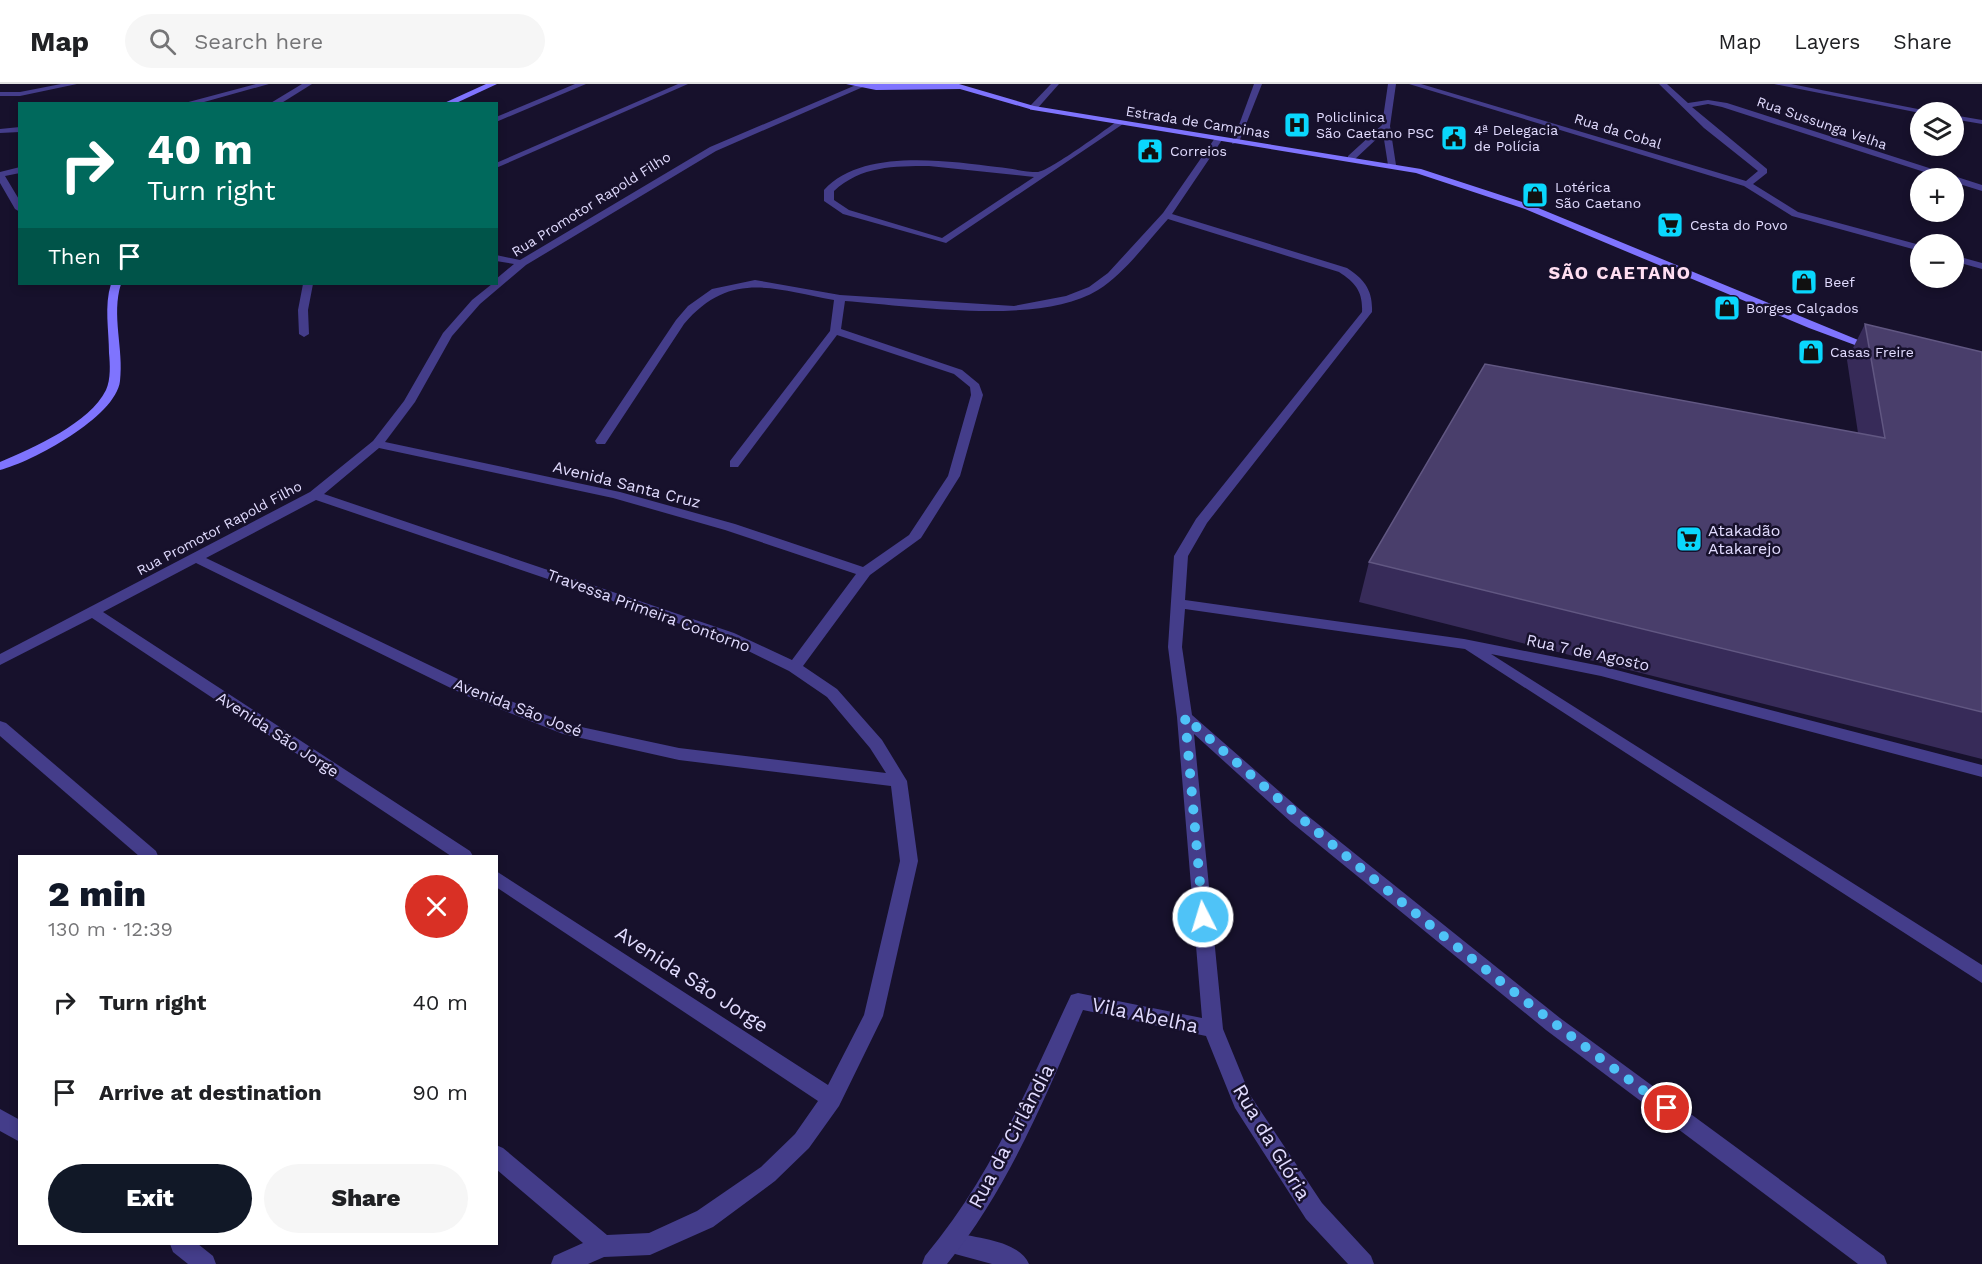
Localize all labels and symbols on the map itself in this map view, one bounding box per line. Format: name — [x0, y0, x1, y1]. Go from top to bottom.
street label: Rua Sussunga Velha — [1755, 93, 1889, 153]
street label: Estrada de Campinas — [1125, 103, 1271, 141]
place label: Policlinica São Caetano PSC — [1316, 109, 1434, 141]
hospital icon: Policlinica São Caetano PSC — [1282, 110, 1312, 140]
street label: Rua da Cobal — [1572, 110, 1664, 152]
place label: 4ª Delegacia de Polícia — [1474, 122, 1558, 154]
public building icon: 4ª Delegacia de Polícia — [1439, 123, 1469, 153]
public building icon: Correios — [1135, 136, 1165, 166]
place label: Correios — [1170, 143, 1227, 159]
street label: Rua Promotor Rapold Filho — [509, 148, 673, 260]
place label: Lotérica São Caetano — [1555, 179, 1641, 211]
shop icon: Lotérica São Caetano — [1520, 180, 1550, 210]
supermarket icon: Cesta do Povo — [1655, 210, 1685, 240]
place label: Cesta do Povo — [1690, 217, 1788, 233]
district label: SÃO CAETANO — [1548, 262, 1692, 283]
shop icon: Beef — [1789, 267, 1819, 297]
place label: Beef — [1824, 274, 1855, 290]
shop icon: Borges Calçados — [1712, 293, 1742, 323]
place label: Borges Calçados — [1746, 300, 1859, 316]
shop icon: Casas Freire — [1796, 337, 1826, 367]
place label: Casas Freire — [1830, 344, 1914, 360]
street label: Avenida Santa Cruz — [551, 457, 703, 512]
street label: Rua Promotor Rapold Filho — [134, 478, 304, 578]
place label: Atakadão Atakarejo — [1708, 521, 1781, 558]
supermarket icon: Atakadão Atakarejo — [1674, 524, 1704, 554]
street label: Travessa Primeira Contorno — [545, 565, 753, 656]
street label: Rua 7 de Agosto — [1525, 630, 1651, 675]
street label: Avenida São José — [451, 674, 585, 741]
street label: Avenida São Jorge — [213, 688, 343, 781]
position arrow — [1171, 885, 1235, 949]
street label: Avenida São Jorge — [611, 921, 773, 1037]
street label: Vila Abelha — [1089, 992, 1201, 1038]
street label: Rua da Cirlândia — [963, 1060, 1059, 1212]
street label: Rua da Glória — [1228, 1080, 1316, 1204]
pin — [1641, 1082, 1692, 1133]

